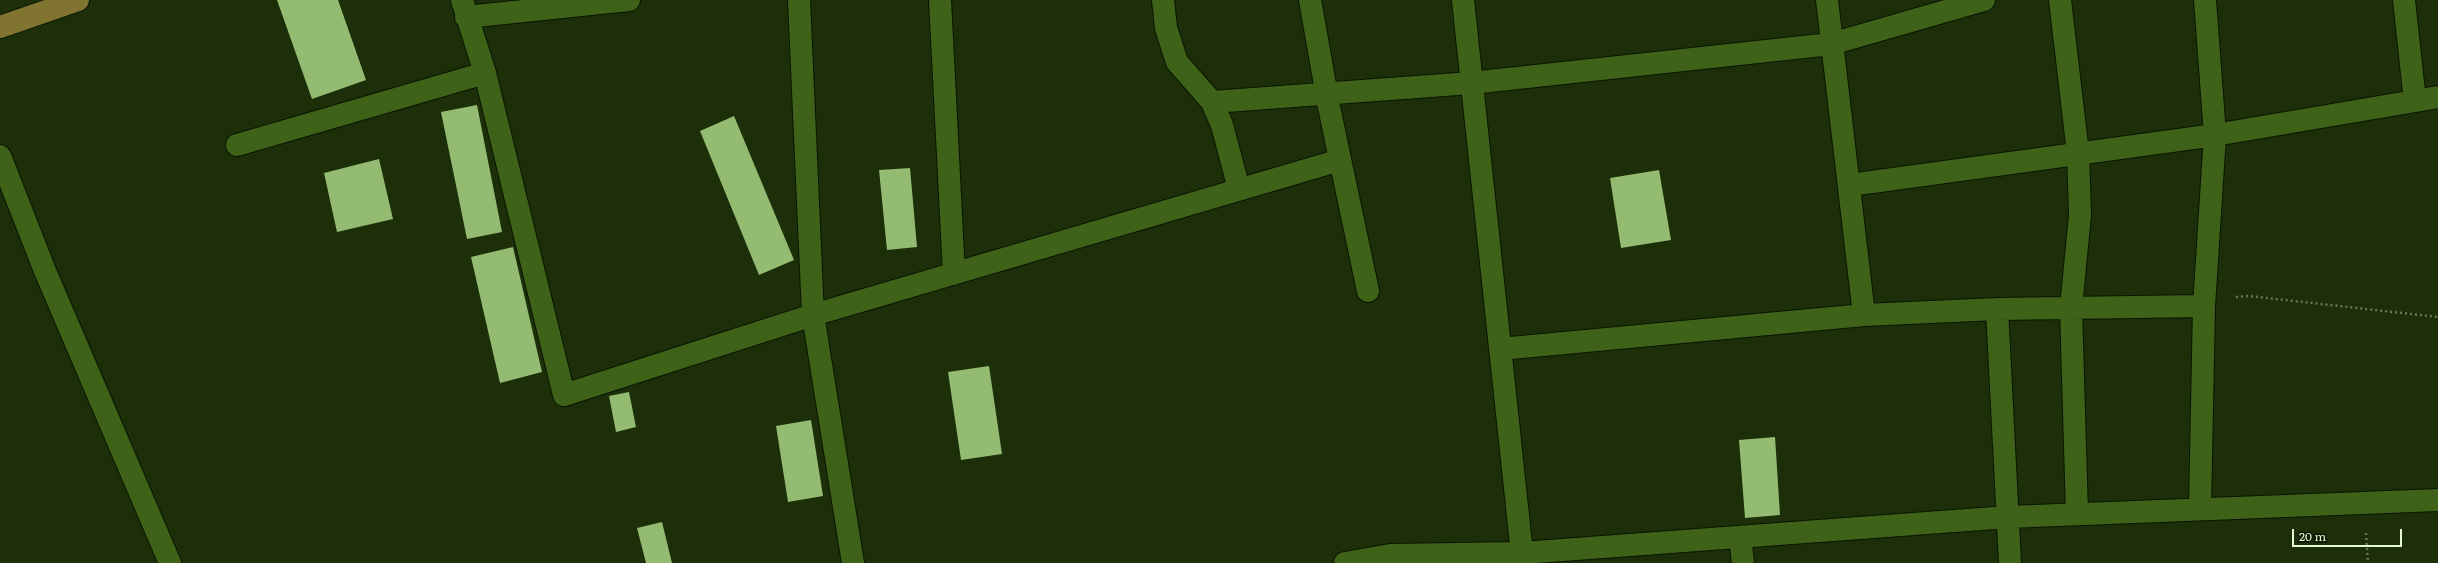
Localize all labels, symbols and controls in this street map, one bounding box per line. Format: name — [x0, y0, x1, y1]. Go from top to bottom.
scale bar — [2294, 521, 2404, 547]
text: 20 m — [2299, 527, 2326, 545]

